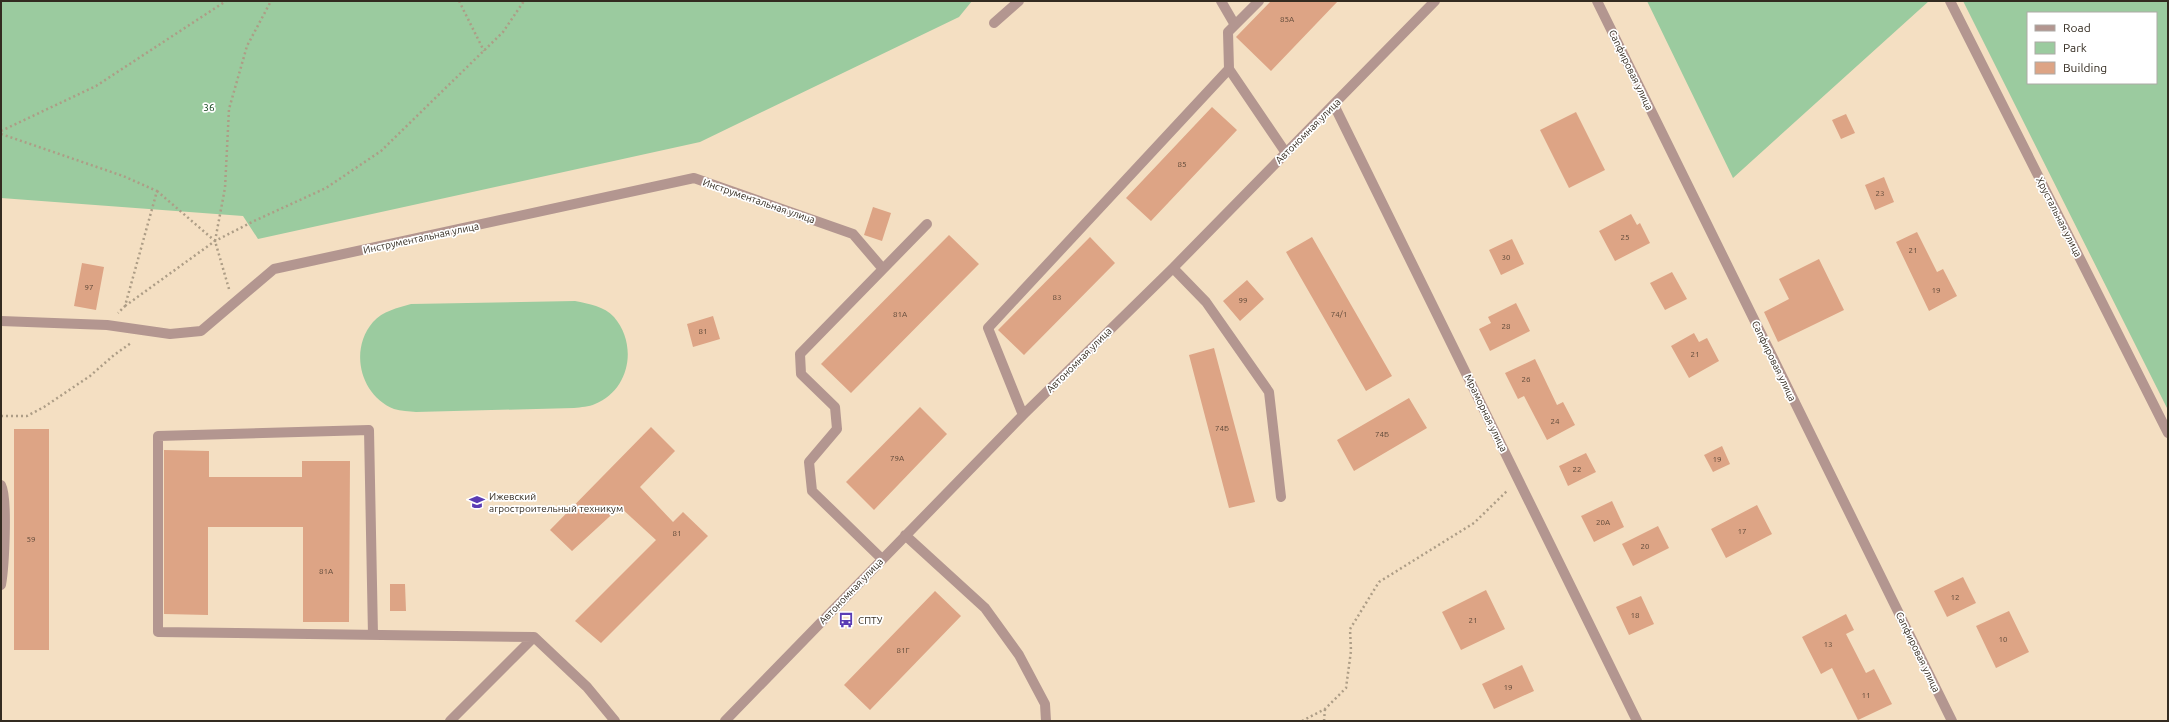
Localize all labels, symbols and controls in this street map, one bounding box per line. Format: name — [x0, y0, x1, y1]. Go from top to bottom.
legend — [2027, 12, 2157, 84]
house number: 85А — [1280, 15, 1295, 24]
text: Road — [2063, 21, 2091, 34]
street label: Сапфировая улица — [1607, 28, 1655, 112]
text: Park — [2063, 41, 2087, 54]
text: Building — [2063, 61, 2107, 74]
street label: Автономная улица — [1273, 96, 1343, 166]
park label: 36 — [203, 102, 215, 113]
house number: 85 — [1177, 160, 1187, 169]
street label: Хрустальная улица — [2034, 175, 2084, 259]
street label: Инструментальная улица — [701, 177, 817, 225]
house number: 23 — [1875, 189, 1885, 198]
street label: Инструментальная улица — [362, 220, 480, 256]
house number: 25 — [1620, 233, 1630, 242]
house number: 21 — [1908, 246, 1918, 255]
house number: 30 — [1501, 253, 1511, 262]
house number: 97 — [84, 283, 94, 292]
house number: 19 — [1931, 286, 1941, 295]
house number: 83 — [1052, 293, 1062, 302]
house number: 99 — [1238, 296, 1248, 305]
house number: 81А — [893, 310, 908, 319]
house number: 74/1 — [1331, 310, 1347, 319]
street label: Сапфировая улица — [1750, 319, 1798, 403]
house number: 28 — [1501, 322, 1511, 331]
street label: Автономная улица — [1044, 325, 1114, 395]
house number: 81 — [698, 327, 708, 336]
house number: 21 — [1690, 350, 1700, 359]
street label: Мраморная улица — [1462, 373, 1510, 453]
house number: 26 — [1521, 375, 1531, 384]
house number: 24 — [1550, 417, 1560, 426]
house number: 74Б — [1215, 424, 1229, 433]
house number: 74Б — [1375, 430, 1389, 439]
house number: 79А — [890, 454, 905, 463]
house number: 19 — [1712, 455, 1722, 464]
house number: 22 — [1572, 465, 1582, 474]
place label: Ижевский агростроительный техникум — [489, 491, 623, 514]
school or university icon: Ижевский агростроительный техникум — [468, 493, 486, 511]
house number: 20А — [1596, 518, 1611, 527]
house number: 17 — [1737, 527, 1747, 536]
house number: 81 — [672, 529, 682, 538]
house number: 59 — [26, 535, 36, 544]
house number: 20 — [1640, 542, 1650, 551]
street label: Автономная улица — [817, 556, 885, 626]
house number: 81А — [319, 567, 334, 576]
house number: 12 — [1950, 593, 1960, 602]
street label: Сапфировая улица — [1894, 610, 1942, 694]
bus stop icon: СПТУ — [837, 611, 855, 629]
house number: 18 — [1630, 611, 1640, 620]
place label: СПТУ — [858, 615, 883, 626]
house number: 21 — [1468, 616, 1478, 625]
house number: 10 — [1998, 635, 2008, 644]
house number: 13 — [1823, 640, 1833, 649]
house number: 81Г — [897, 646, 910, 655]
house number: 19 — [1503, 683, 1513, 692]
house number: 11 — [1861, 691, 1871, 700]

